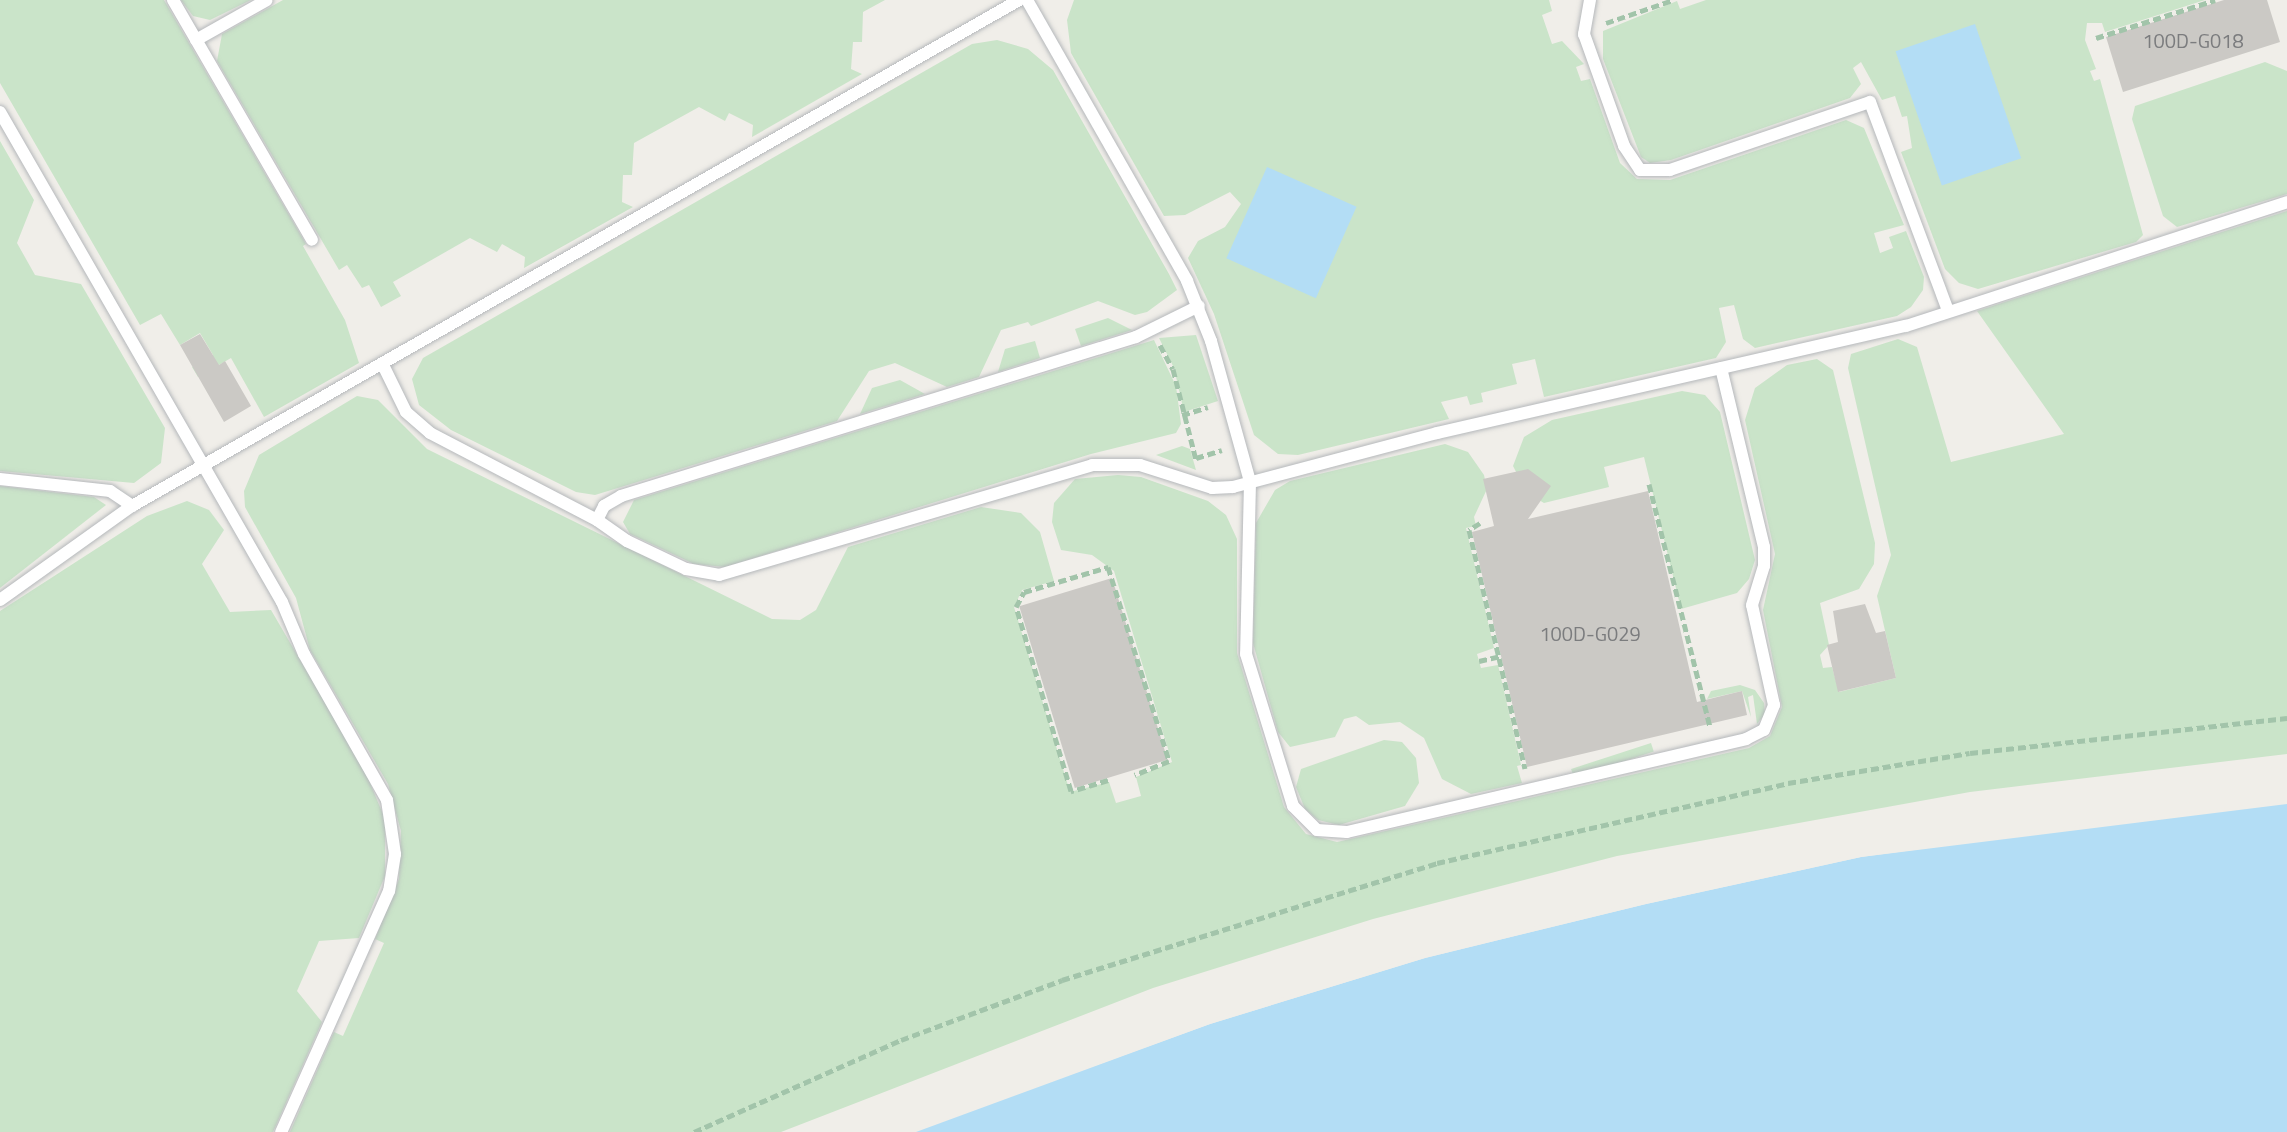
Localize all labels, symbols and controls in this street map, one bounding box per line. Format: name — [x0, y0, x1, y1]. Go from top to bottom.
house number: 100D-G018 — [2142, 28, 2244, 52]
house number: 100D-G029 — [1539, 621, 1641, 645]

